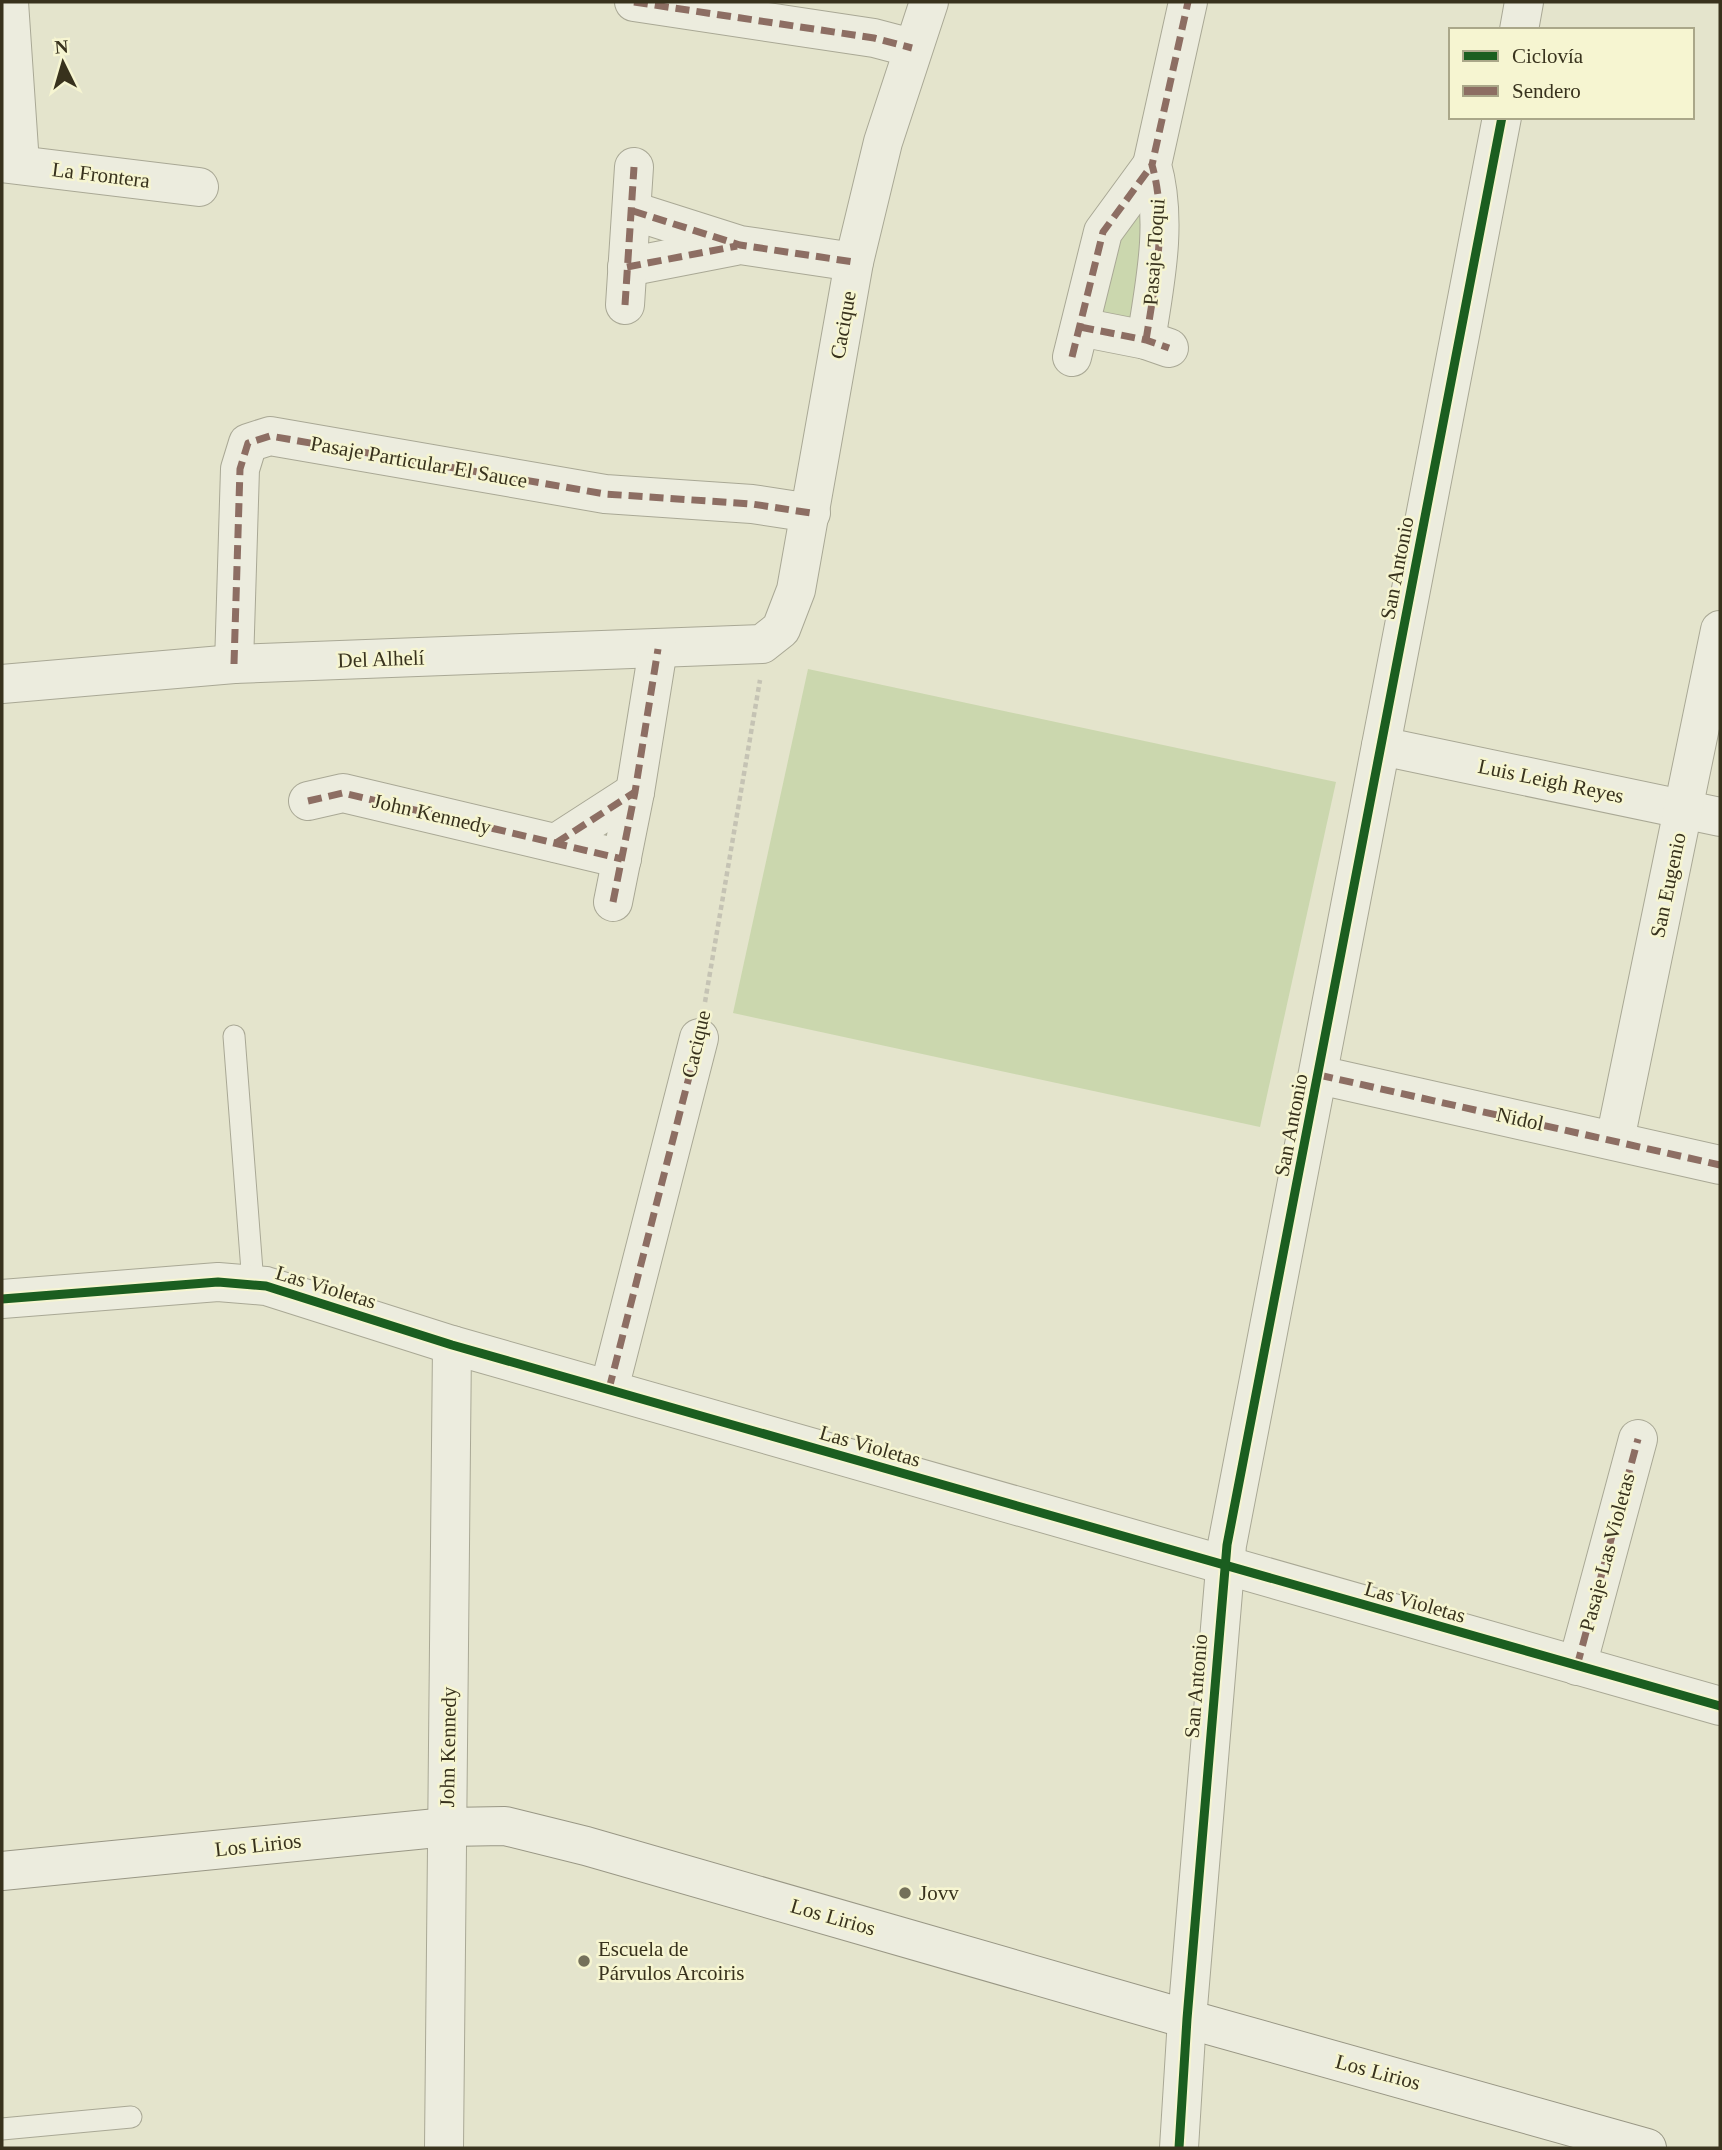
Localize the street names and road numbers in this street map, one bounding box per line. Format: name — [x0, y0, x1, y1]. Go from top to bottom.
street label: La Frontera — [51, 157, 152, 193]
street label: Pasaje Toqui — [1138, 198, 1170, 306]
street label: Cacique — [825, 289, 861, 361]
street label: Pasaje Particular El Sauce — [309, 431, 529, 493]
street label: San Antonio — [1375, 514, 1419, 622]
street label: Del Alhelí — [337, 645, 425, 673]
street label: Luis Leigh Reyes — [1476, 754, 1626, 808]
street label: John Kennedy — [370, 789, 494, 839]
street label: San Eugenio — [1645, 830, 1691, 940]
street label: Cacique — [677, 1008, 715, 1080]
street label: San Antonio — [1269, 1071, 1313, 1179]
street label: Nidol — [1494, 1102, 1546, 1136]
street label: Las Violetas — [273, 1260, 379, 1314]
street label: Las Violetas — [817, 1420, 923, 1472]
street label: Pasaje Las Violetas — [1574, 1470, 1640, 1634]
street label: Las Violetas — [1362, 1576, 1468, 1628]
street label: San Antonio — [1179, 1633, 1213, 1739]
street label: John Kennedy — [435, 1686, 461, 1808]
street label: Los Lirios — [214, 1829, 302, 1861]
street label: Los Lirios — [788, 1893, 878, 1941]
street label: Los Lirios — [1333, 2049, 1423, 2095]

